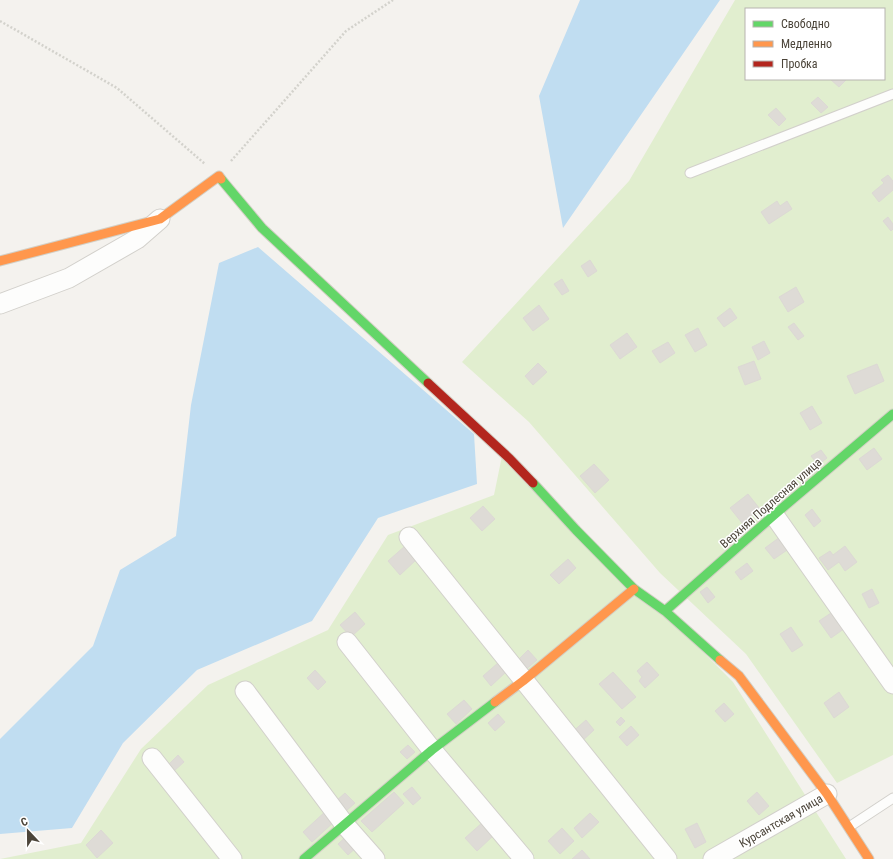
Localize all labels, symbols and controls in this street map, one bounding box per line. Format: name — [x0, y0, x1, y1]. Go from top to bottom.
legend — [745, 8, 885, 80]
text: Свободно — [781, 17, 830, 31]
text: Медленно — [781, 37, 832, 51]
text: Пробка — [781, 57, 818, 71]
street label: Верхняя Подлесная улица — [717, 455, 825, 551]
street label: Курсантская улица — [737, 791, 825, 851]
north arrow — [8, 811, 48, 851]
text: С — [19, 815, 30, 829]

